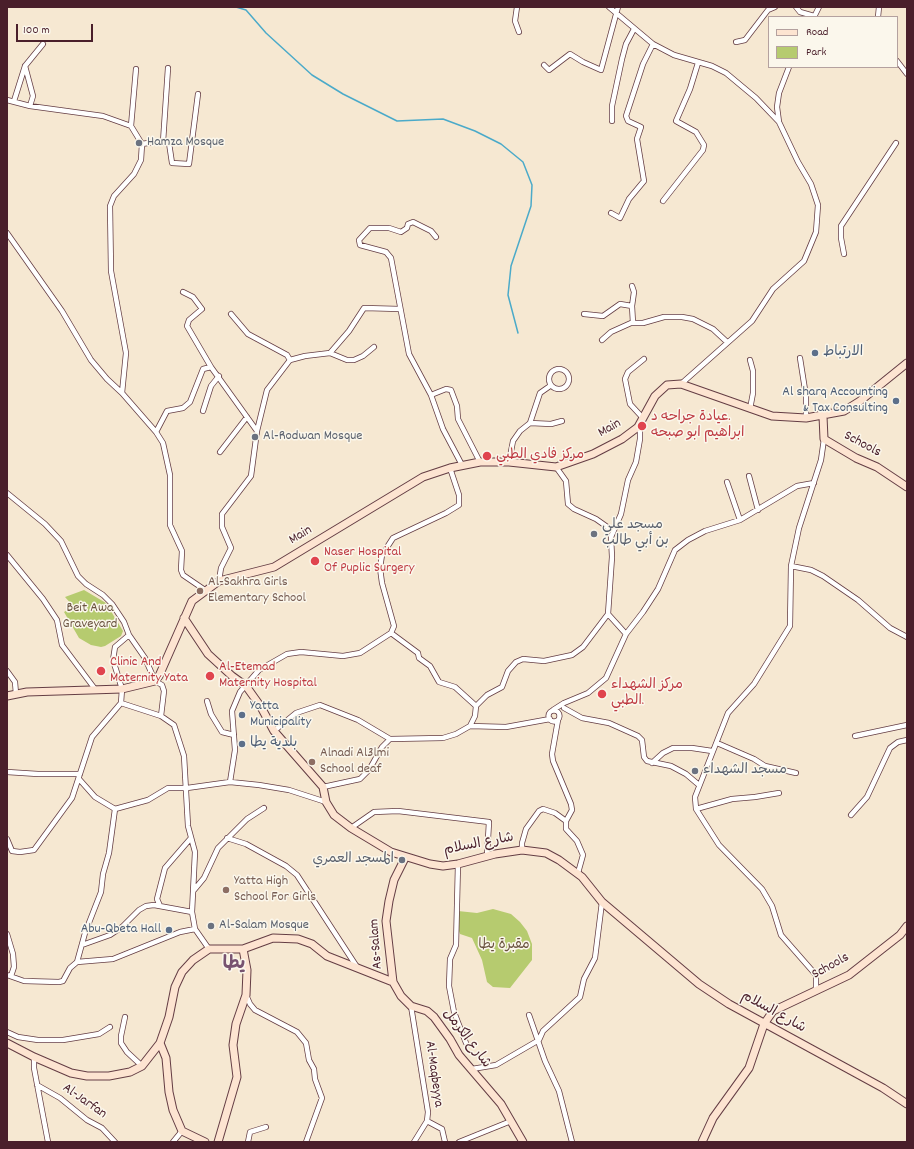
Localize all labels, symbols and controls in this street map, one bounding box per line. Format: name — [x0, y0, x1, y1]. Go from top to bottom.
scale bar — [18, 16, 95, 42]
legend — [768, 16, 898, 68]
text: 100 m — [23, 22, 50, 39]
text: Road — [806, 24, 828, 41]
text: Park — [806, 44, 826, 61]
place label: Hamza Mosque — [147, 135, 224, 151]
marker: Hamza Mosque — [134, 138, 144, 148]
place label: الارتباط — [823, 345, 863, 361]
marker: الارتباط — [810, 348, 820, 358]
place label: Al sharq Accounting & Tax Consulting — [782, 385, 888, 418]
marker: Al sharq Accounting & Tax Consulting — [891, 396, 901, 406]
place label: عيادة جراحه د. ابراهيم ابو صبحه — [651, 410, 745, 442]
street label: Main — [595, 416, 625, 442]
marker: عيادة جراحه د. ابراهيم ابو صبحه — [636, 420, 648, 432]
street label: Schools — [840, 428, 884, 462]
place label: Al-Rodwan Mosque — [263, 429, 362, 445]
marker: Al-Rodwan Mosque — [250, 432, 260, 442]
place label: مركز فادي الطبي — [496, 448, 584, 464]
marker: مركز فادي الطبي — [481, 450, 493, 462]
place label: مسجد علي بن أبي طالب — [602, 518, 669, 550]
street label: Main — [286, 523, 316, 549]
marker: مسجد علي بن أبي طالب — [589, 529, 599, 539]
place label: Naser Hospital Of Puplic Surgery — [324, 545, 414, 578]
marker: Naser Hospital Of Puplic Surgery — [309, 555, 321, 567]
place label: Al-Sakhra Girls Elementary School — [208, 575, 306, 608]
marker: Al-Sakhra Girls Elementary School — [195, 586, 205, 596]
park label: Beit Awa Graveyard — [63, 601, 117, 634]
place label: Clinic And Maternity Yata — [110, 655, 188, 688]
place label: Al-Etemad Maternity Hospital — [219, 660, 317, 692]
marker: Clinic And Maternity Yata — [95, 665, 107, 677]
marker: Al-Etemad Maternity Hospital — [204, 670, 216, 682]
place label: مركز الشهداء الطبي. — [611, 678, 683, 710]
marker: مركز الشهداء الطبي. — [596, 688, 608, 700]
place label: Yatta Municipality — [250, 699, 311, 732]
marker: Yatta Municipality — [237, 710, 247, 720]
place label: بلدية يطا — [250, 736, 297, 752]
marker: بلدية يطا — [237, 739, 247, 749]
place label: Alnadi Al3lmi School deaf — [320, 746, 389, 778]
marker: Alnadi Al3lmi School deaf — [307, 757, 317, 767]
place label: مسجد الشهداء — [703, 763, 787, 779]
marker: مسجد الشهداء — [690, 766, 700, 776]
street label: شارع السلام — [443, 830, 515, 860]
place label: المسجد العمري — [313, 852, 394, 868]
marker: المسجد العمري — [397, 855, 407, 865]
place label: Yatta High School For Girls — [234, 874, 316, 906]
marker: Yatta High School For Girls — [221, 885, 231, 895]
place label: Al-Salam Mosque — [219, 918, 309, 934]
street label: As-Salam — [367, 918, 387, 970]
marker: Al-Salam Mosque — [206, 921, 216, 931]
place label: Abu-Qbeta Hall — [81, 922, 161, 938]
marker: Abu-Qbeta Hall — [164, 925, 174, 935]
park label: مقبرة يطا — [478, 938, 530, 954]
street label: Schools — [809, 950, 853, 984]
district label: يطا — [223, 955, 245, 977]
street label: شارع السلام — [738, 988, 808, 1038]
street label: شارع الكرمل — [438, 1006, 494, 1072]
street label: Al-Maqbeyya — [420, 1040, 446, 1108]
street label: Al-Jarfan — [58, 1081, 110, 1123]

